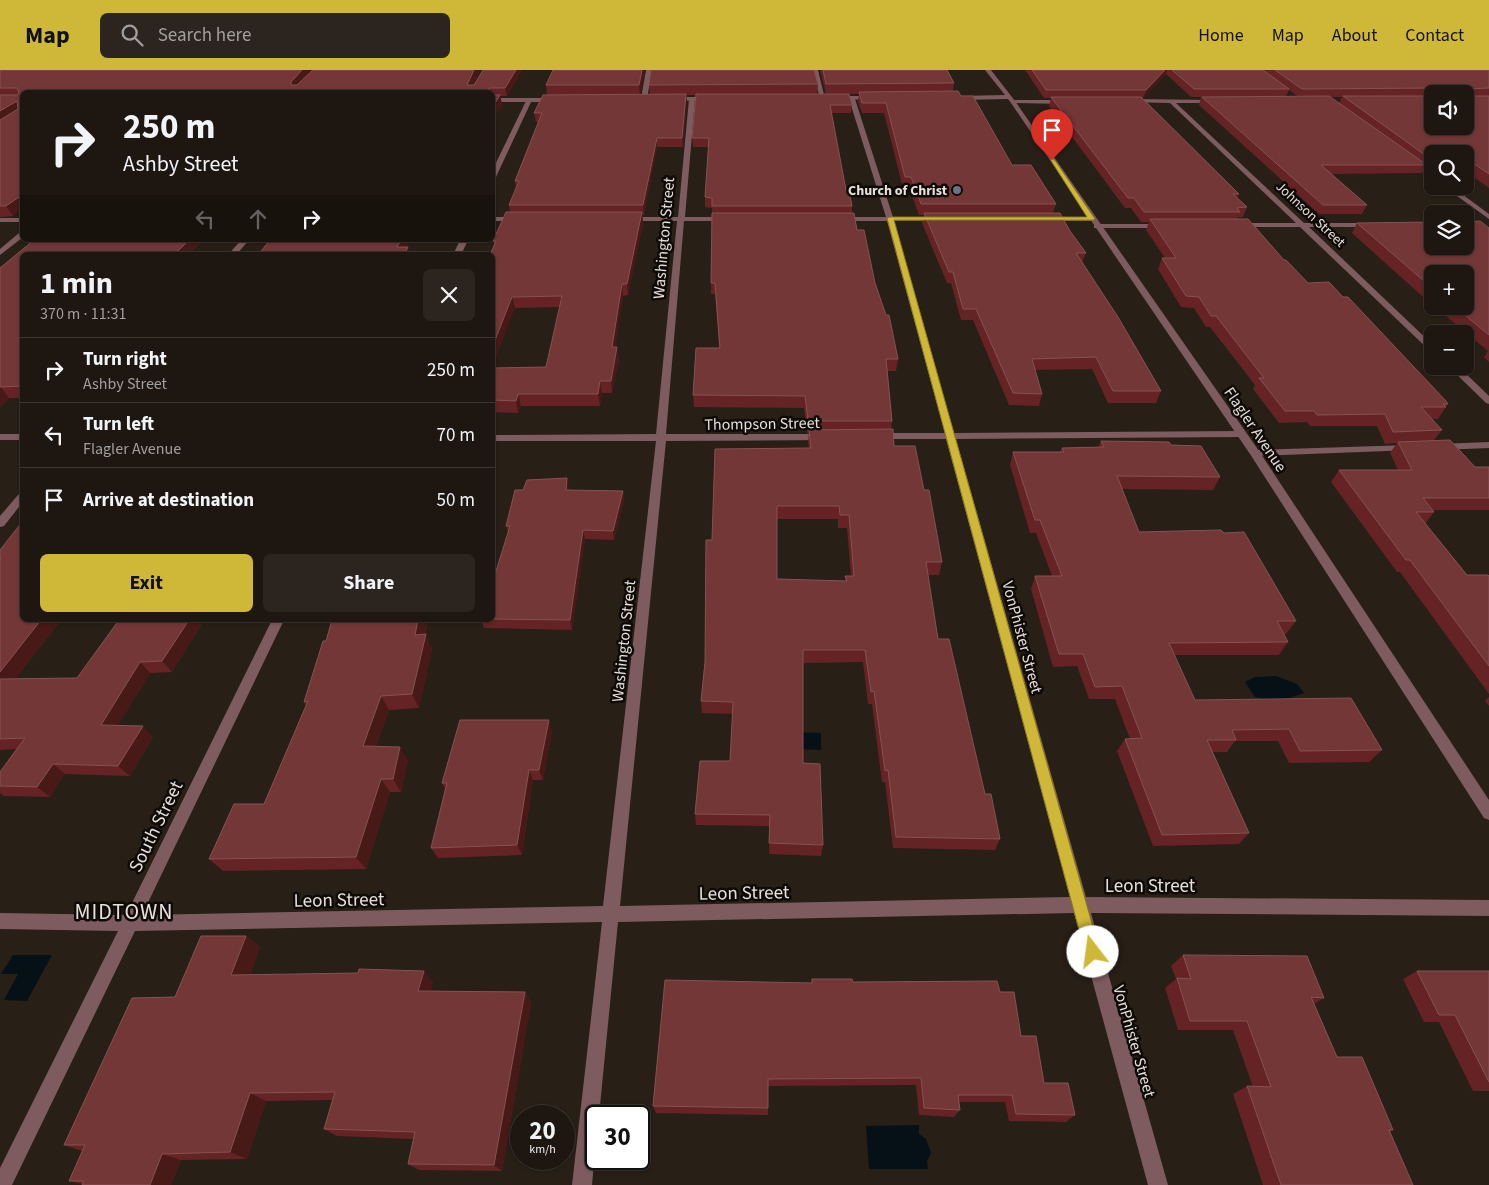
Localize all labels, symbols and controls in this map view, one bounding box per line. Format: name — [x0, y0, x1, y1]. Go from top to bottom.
search box — [100, 13, 450, 58]
text: Map — [25, 18, 70, 53]
icon: search — [118, 21, 146, 49]
text: Search here — [158, 22, 251, 49]
text: Home — [1198, 23, 1244, 48]
text: Map — [1272, 23, 1304, 48]
text: About — [1332, 23, 1377, 48]
text: Contact — [1405, 23, 1464, 48]
map controls — [1424, 85, 1474, 375]
button: sound — [1424, 85, 1474, 135]
text: 250 m — [123, 102, 215, 152]
pin — [1031, 109, 1073, 160]
icon: right — [40, 110, 105, 175]
icon: arrive — [1038, 116, 1066, 144]
button: search — [1424, 145, 1474, 195]
text: Ashby Street — [123, 148, 239, 180]
street label: Washington Street — [648, 176, 680, 300]
street label: Johnson Street — [1271, 177, 1350, 252]
place label: Church of Christ — [848, 181, 948, 201]
marker: Church of Christ — [951, 184, 963, 196]
icon: left — [191, 205, 219, 233]
icon: ahead — [244, 205, 272, 233]
icon: right — [297, 205, 325, 233]
button: layers — [1424, 205, 1474, 255]
text: 1 min — [40, 262, 113, 305]
button: + — [1424, 265, 1474, 315]
button: close — [423, 269, 475, 321]
text: 370 m · 11:31 — [40, 303, 127, 325]
button: − — [1424, 325, 1474, 375]
text: Turn right — [83, 346, 167, 373]
icon: right — [40, 356, 68, 384]
text: 250 m — [427, 357, 475, 384]
text: Ashby Street — [83, 373, 167, 395]
street label: Flagler Avenue — [1219, 383, 1292, 476]
text: Turn left — [83, 411, 154, 438]
street label: Thompson Street — [704, 412, 821, 436]
icon: left — [40, 421, 68, 449]
text: 70 m — [437, 422, 475, 449]
text: Flagler Avenue — [83, 438, 181, 460]
icon: arrive — [40, 486, 68, 514]
text: Arrive at destination — [83, 487, 254, 514]
text: 50 m — [437, 487, 475, 514]
button: Exit — [40, 554, 253, 612]
button: Share — [263, 554, 475, 612]
street label: Washington Street — [607, 578, 641, 703]
street label: VonPhister Street — [996, 579, 1048, 696]
street label: South Street — [123, 776, 190, 877]
street label: Leon Street — [1105, 873, 1196, 900]
street label: Leon Street — [699, 879, 790, 908]
street label: Leon Street — [294, 886, 385, 915]
district label: MIDTOWN — [74, 896, 174, 928]
position arrow — [1066, 925, 1118, 977]
street label: VonPhister Street — [1108, 983, 1161, 1100]
speed limit sign: 30 — [585, 1105, 650, 1170]
text: 20 — [529, 1113, 556, 1149]
text: km/h — [529, 1141, 556, 1158]

